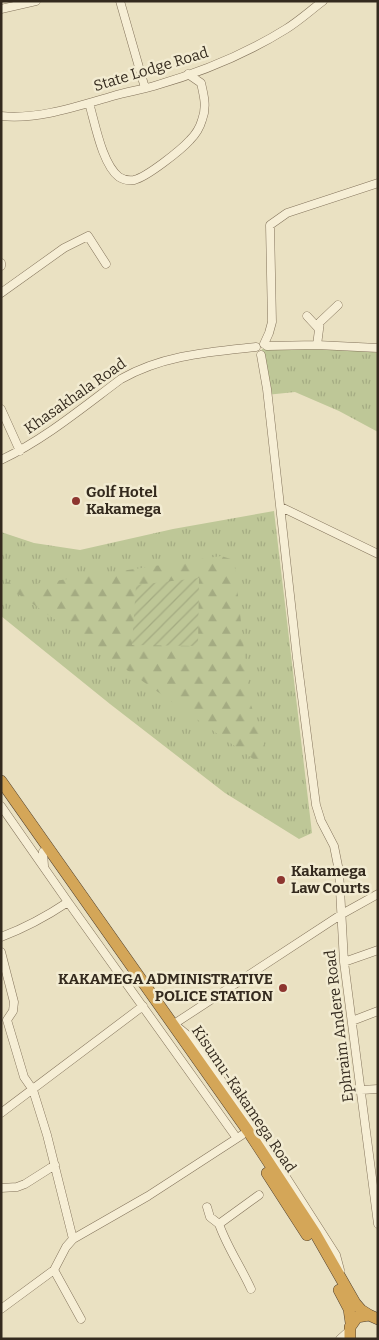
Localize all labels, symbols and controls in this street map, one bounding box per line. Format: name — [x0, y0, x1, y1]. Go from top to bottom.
street label: State Lodge Road — [91, 43, 211, 95]
street label: Khasakhala Road — [21, 354, 129, 438]
place label: Golf Hotel Kakamega — [86, 483, 162, 518]
marker: Golf Hotel Kakamega — [70, 495, 82, 507]
place label: Kakamega Law Courts — [291, 862, 370, 897]
marker: Kakamega Law Courts — [275, 874, 287, 886]
street label: Ephraim Andere Road — [321, 949, 357, 1103]
place label: KAKAMEGA ADMINISTRATIVE POLICE STATION — [58, 970, 273, 1005]
marker: KAKAMEGA ADMINISTRATIVE POLICE STATION — [277, 982, 289, 994]
street label: Kisumu-Kakamega Road — [188, 1022, 300, 1176]

